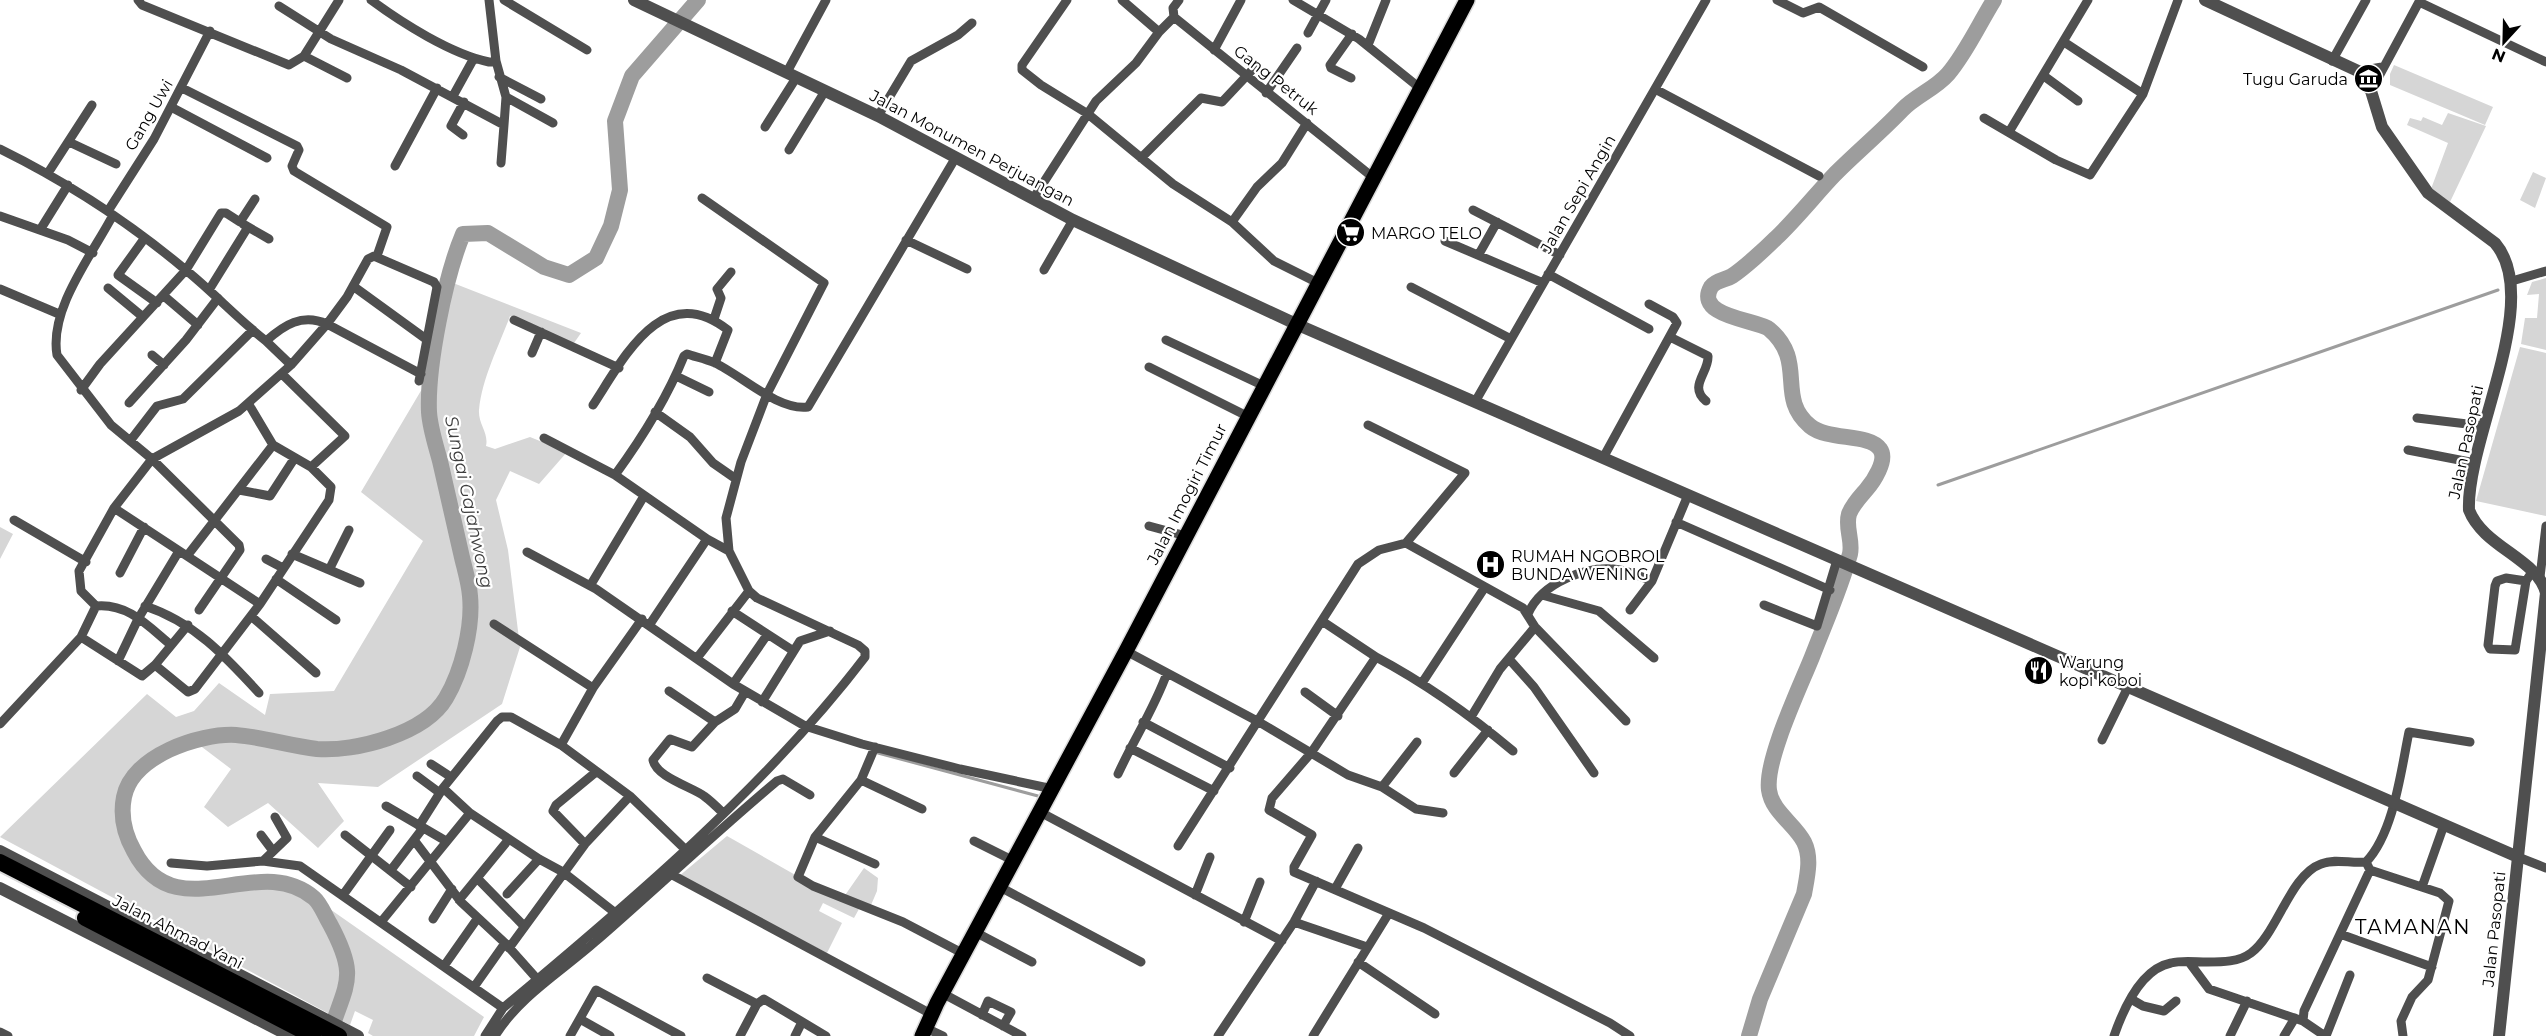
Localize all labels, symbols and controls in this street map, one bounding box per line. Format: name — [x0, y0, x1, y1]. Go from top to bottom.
north arrow — [2474, 12, 2534, 72]
street label: Gang Petruk — [1230, 41, 1322, 119]
text: N — [2489, 44, 2508, 67]
museum icon: Tugu Garuda — [2353, 63, 2385, 95]
place label: Tugu Garuda — [2243, 70, 2348, 89]
street label: Gang Uwi — [121, 76, 177, 154]
street label: Jalan Monumen Perjuangan — [866, 85, 1077, 210]
street label: Jalan Sepi Angin — [1536, 131, 1620, 257]
supermarket icon: MARGO TELO — [1334, 217, 1366, 249]
place label: MARGO TELO — [1371, 224, 1482, 243]
street label: Jalan Pasopati — [2444, 383, 2487, 502]
water label: Sungai Gajahwong — [440, 414, 498, 590]
street label: Jalan Imogiri Timur — [1143, 420, 1231, 569]
place label: RUMAH NGOBROL BUNDA WENING — [1511, 547, 1665, 584]
hospital icon: RUMAH NGOBROL BUNDA WENING — [1474, 549, 1506, 581]
place label: Warung kopi koboi — [2059, 653, 2142, 690]
restaurant icon: Warung kopi koboi — [2022, 655, 2054, 687]
street label: Jalan Pasopati — [2478, 870, 2509, 989]
street label: Jalan Ahmad Yani — [109, 890, 246, 973]
district label: TAMANAN — [2355, 915, 2471, 939]

